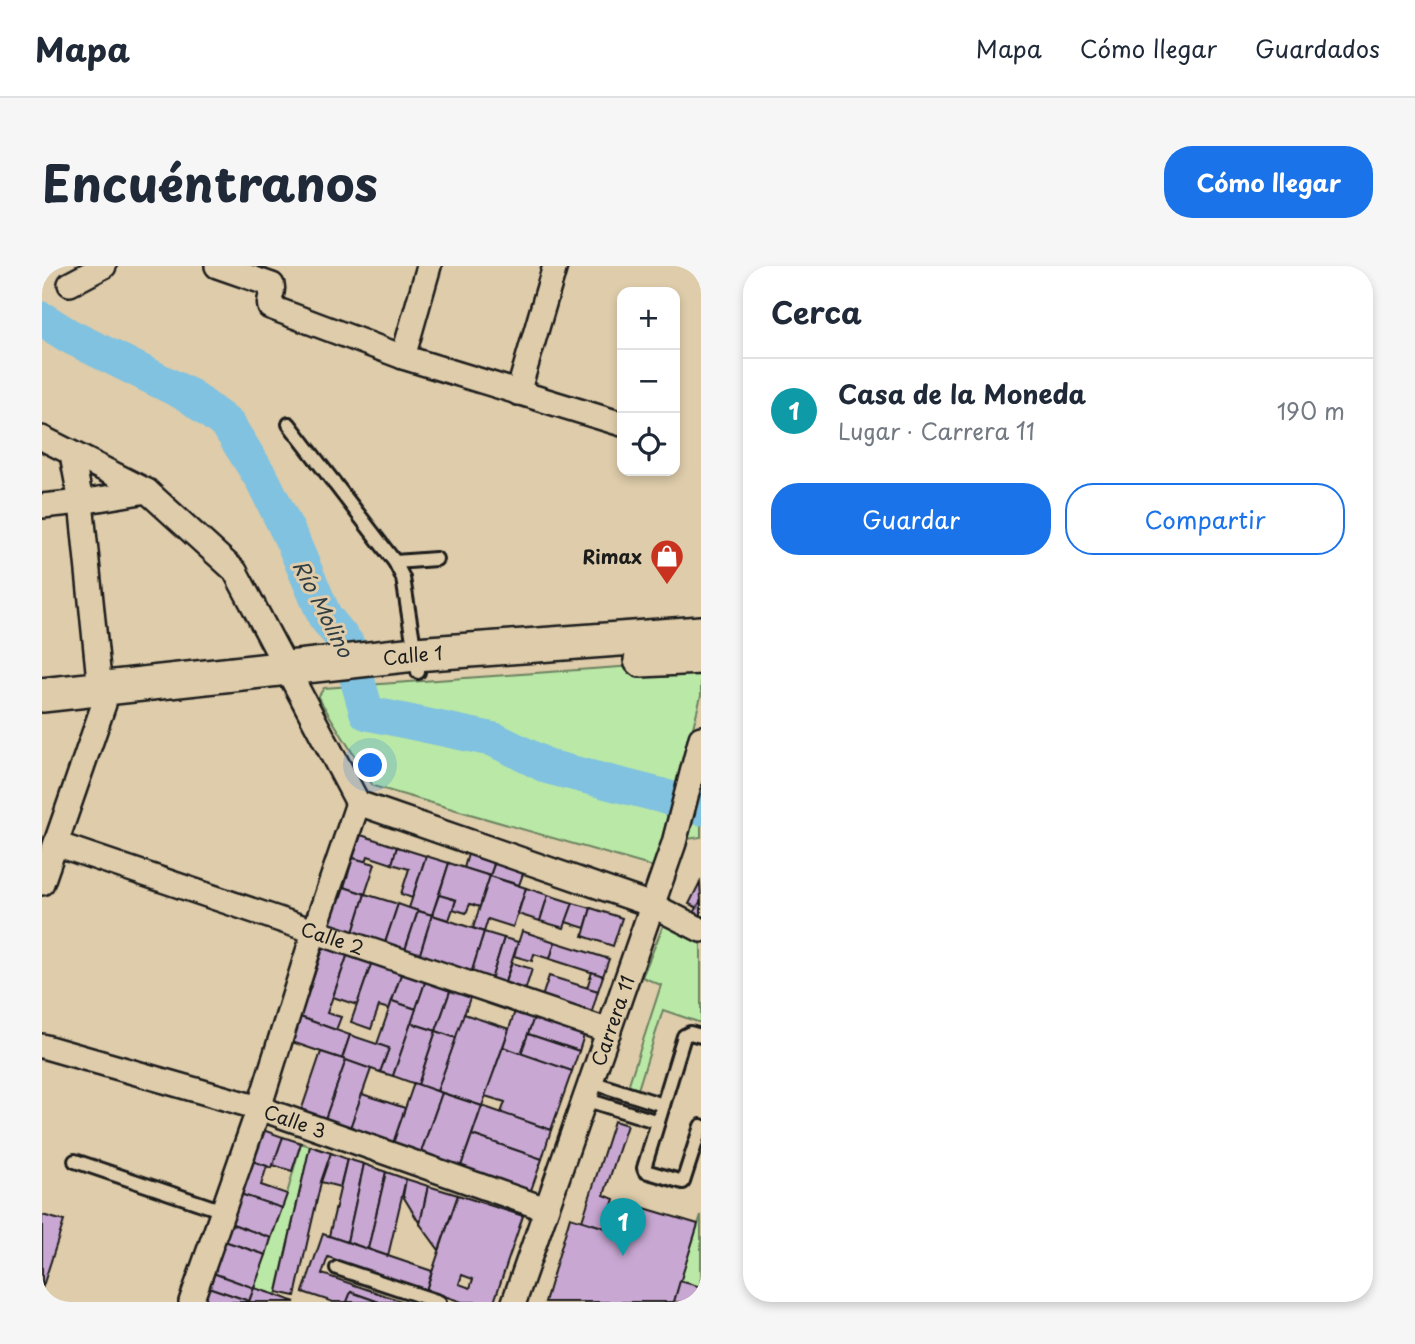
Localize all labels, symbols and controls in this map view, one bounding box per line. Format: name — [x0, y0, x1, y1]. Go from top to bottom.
text: Mapa — [35, 23, 130, 73]
text: Mapa — [976, 30, 1042, 66]
text: Cómo llegar — [1080, 30, 1217, 66]
text: Guardados — [1255, 30, 1380, 66]
text: Encuéntranos — [42, 145, 378, 219]
button: Cómo llegar — [1164, 146, 1373, 218]
map controls — [617, 287, 680, 476]
button: + — [617, 287, 680, 350]
text: Cerca — [771, 289, 862, 334]
button: − — [617, 350, 680, 413]
text: Casa de la Moneda — [838, 374, 1086, 413]
text: 1 — [789, 393, 800, 428]
text: 190 m — [1277, 393, 1345, 428]
button: locate — [617, 413, 680, 476]
text: Lugar · Carrera 11 — [838, 413, 1035, 448]
button: Guardar — [771, 483, 1051, 555]
button: Compartir — [1065, 483, 1345, 555]
shop icon: Rimax — [648, 537, 686, 586]
place label: Rimax — [582, 542, 642, 570]
water label: Río Molino — [286, 554, 363, 663]
street label: Calle 1 — [381, 638, 444, 671]
your location — [353, 748, 387, 782]
street label: Calle 2 — [297, 914, 368, 961]
street label: Carrera 11 — [583, 971, 641, 1070]
street label: Calle 3 — [260, 1097, 330, 1145]
pin: 1 — [600, 1198, 646, 1256]

